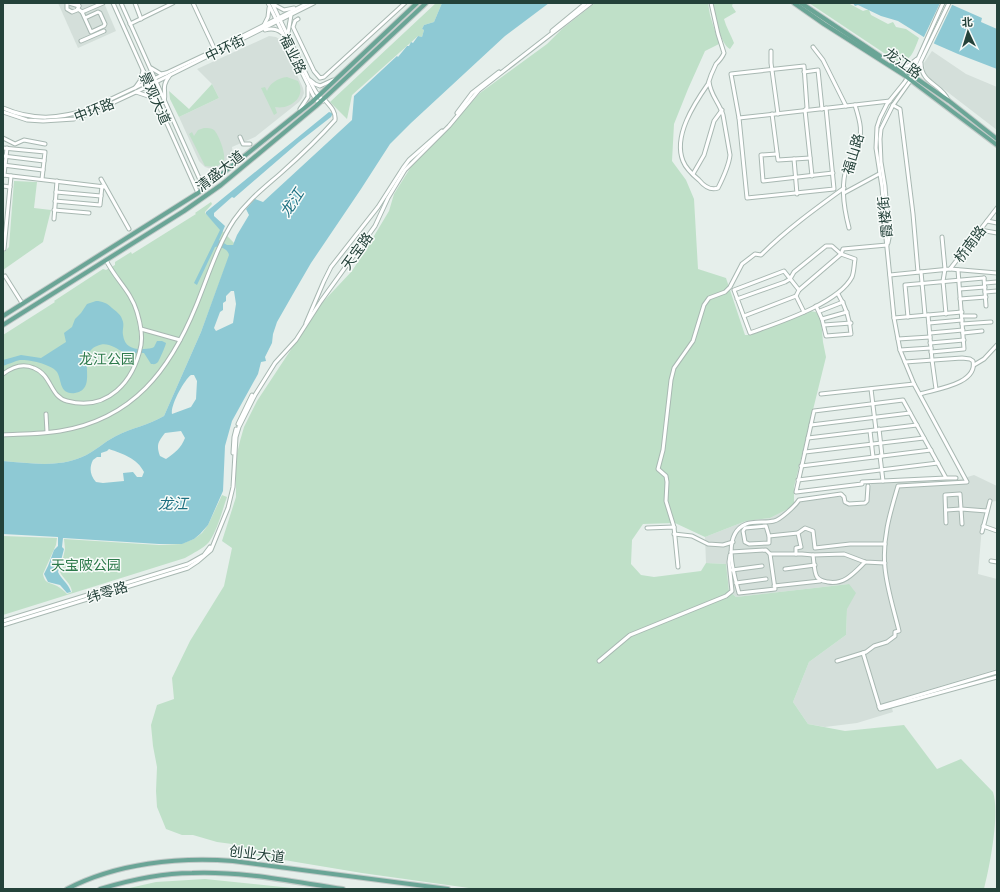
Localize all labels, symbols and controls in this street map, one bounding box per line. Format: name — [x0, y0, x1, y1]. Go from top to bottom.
north arrow — [948, 12, 988, 52]
text: 北 — [961, 14, 973, 30]
street label: 中环街 — [202, 30, 248, 66]
street label: 福业路 — [275, 31, 311, 77]
street label: 龙江路 — [880, 43, 926, 83]
street label: 景观大道 — [134, 68, 176, 128]
street label: 中环路 — [71, 93, 117, 127]
street label: 福山路 — [837, 131, 869, 177]
street label: 清盛大道 — [192, 146, 248, 196]
water label: 龙江 — [275, 183, 310, 222]
street label: 霞楼街 — [873, 195, 897, 239]
street label: 桥南路 — [949, 221, 991, 267]
street label: 天宝路 — [337, 228, 377, 274]
park label: 龙江公园 — [79, 349, 135, 369]
water label: 龙江 — [158, 493, 190, 515]
park label: 天宝陂公园 — [51, 555, 121, 575]
street label: 纬零路 — [84, 576, 130, 608]
street label: 创业大道 — [228, 841, 286, 867]

